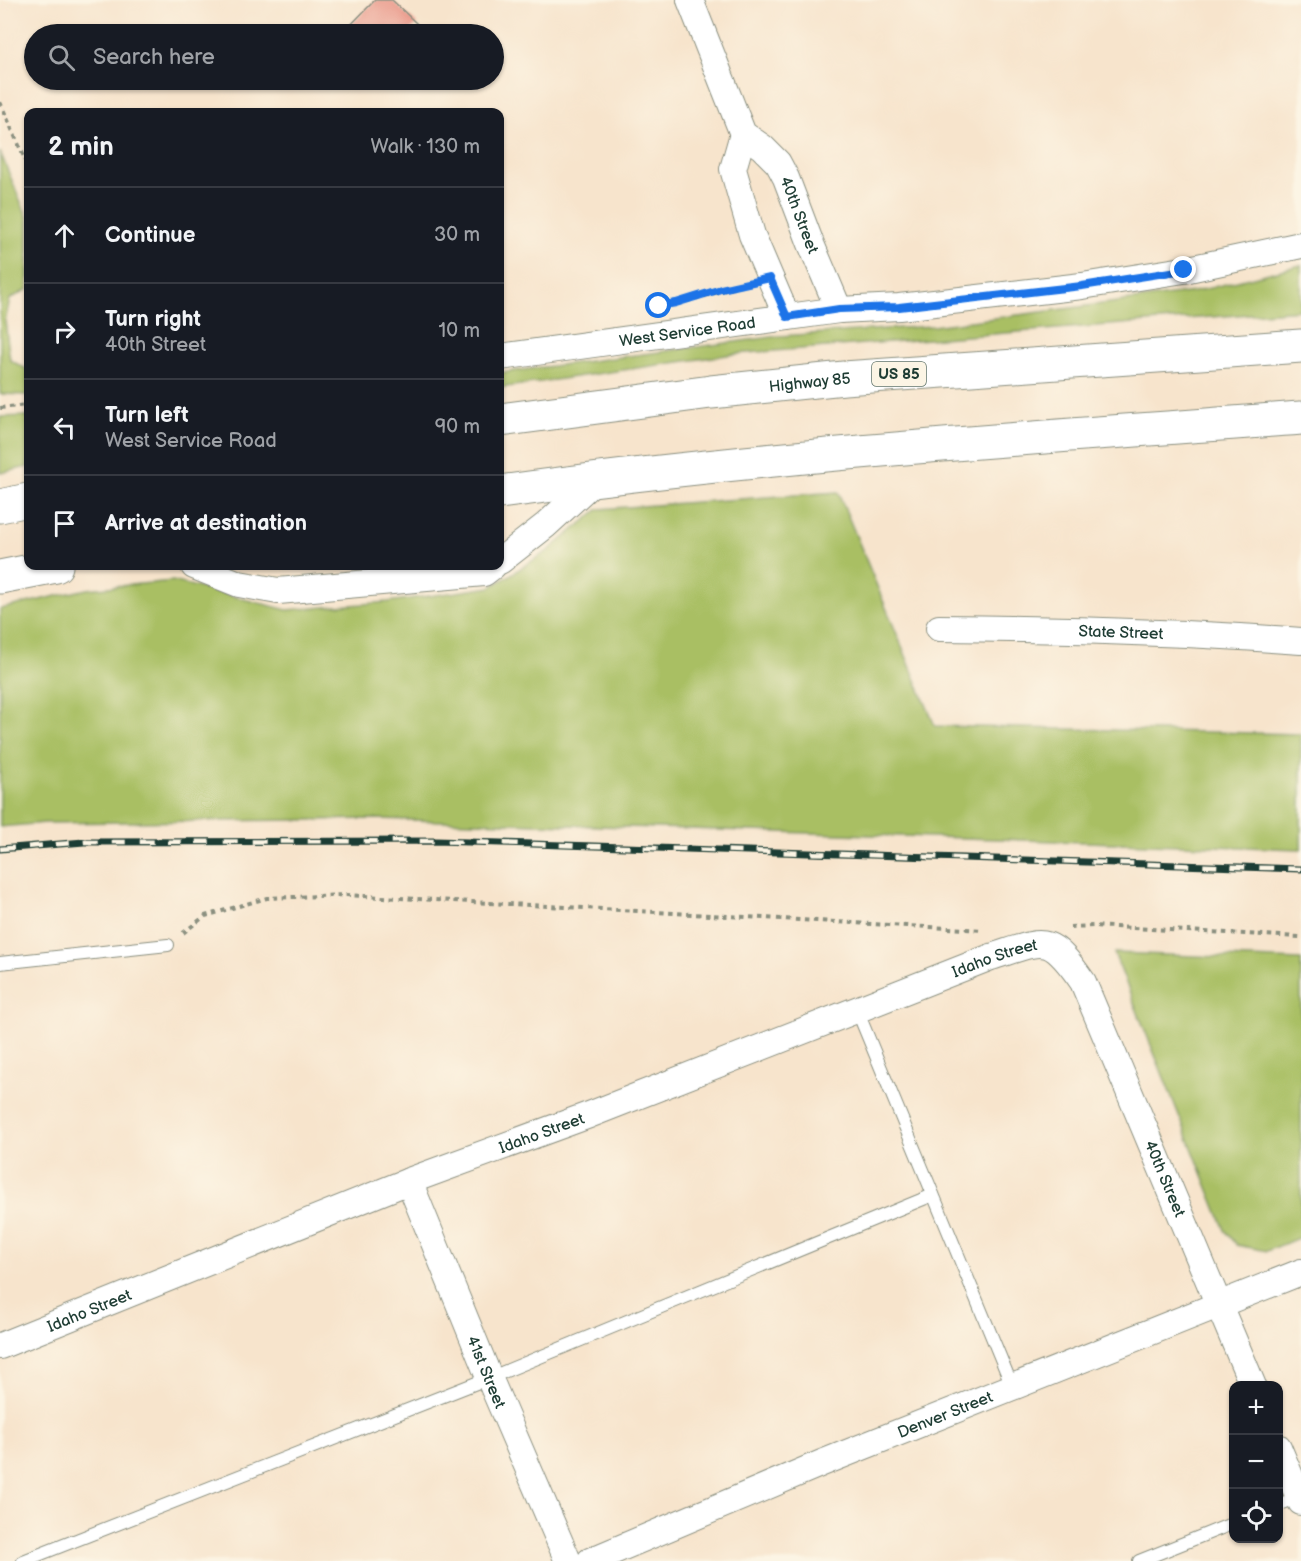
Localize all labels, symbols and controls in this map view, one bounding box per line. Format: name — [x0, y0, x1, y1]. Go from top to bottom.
search box — [24, 24, 504, 90]
icon: search — [45, 41, 78, 74]
text: Search here — [93, 44, 215, 71]
text: 2 min — [48, 132, 114, 163]
text: Walk · 130 m — [371, 135, 480, 159]
street label: 40th Street — [775, 174, 822, 257]
icon: ahead — [48, 219, 81, 252]
text: Continue — [105, 222, 195, 249]
text: 30 m — [434, 223, 480, 247]
route end — [1170, 256, 1196, 282]
route start — [645, 292, 671, 318]
text: Turn right — [105, 306, 201, 333]
street label: West Service Road — [618, 314, 757, 351]
icon: right — [48, 315, 81, 348]
text: 10 m — [439, 319, 480, 343]
text: 40th Street — [105, 333, 206, 357]
road number: US 85 — [872, 362, 926, 386]
street label: Highway 85 — [768, 370, 851, 397]
text: Turn left — [105, 402, 189, 429]
icon: left — [48, 411, 81, 444]
text: 90 m — [435, 415, 480, 439]
text: West Service Road — [105, 429, 277, 453]
icon: arrive — [48, 507, 81, 540]
text: Arrive at destination — [105, 510, 307, 537]
street label: State Street — [1078, 622, 1164, 644]
street label: Idaho Street — [950, 936, 1038, 982]
street label: Idaho Street — [497, 1110, 587, 1158]
street label: 40th Street — [1140, 1138, 1189, 1220]
street label: Idaho Street — [45, 1286, 135, 1337]
street label: 41st Street — [462, 1333, 509, 1412]
map controls — [1229, 1381, 1283, 1543]
button: + — [1229, 1381, 1283, 1435]
street label: Denver Street — [895, 1388, 996, 1443]
button: − — [1229, 1435, 1283, 1489]
button: locate — [1229, 1489, 1283, 1543]

